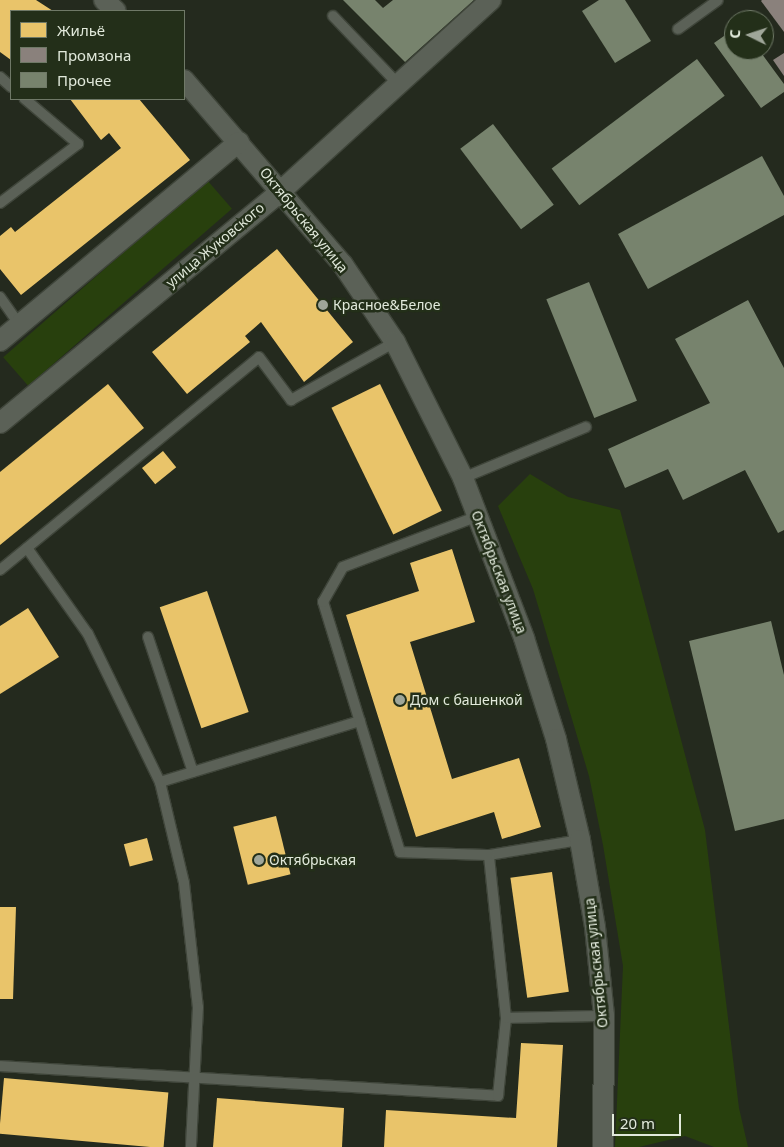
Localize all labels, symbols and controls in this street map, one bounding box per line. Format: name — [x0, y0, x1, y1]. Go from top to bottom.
legend — [10, 10, 185, 100]
north arrow — [724, 10, 774, 60]
text: Жильё — [57, 20, 105, 40]
text: С — [725, 29, 744, 39]
text: Промзона — [57, 45, 131, 65]
text: Прочее — [57, 70, 111, 90]
street label: Октябрьская улица — [256, 164, 352, 276]
street label: улица Жуковского — [162, 199, 268, 291]
place label: Красное&Белое — [333, 297, 440, 313]
marker: Красное&Белое — [317, 299, 329, 311]
street label: Октябрьская улица — [468, 508, 530, 636]
place label: Дом с башенкой — [410, 692, 523, 708]
marker: Дом с башенкой — [394, 694, 406, 706]
place label: Октябрьская — [269, 852, 356, 868]
marker: Октябрьская — [253, 854, 265, 866]
street label: Октябрьская улица — [581, 897, 611, 1029]
scale bar — [614, 1104, 683, 1136]
text: 20 m — [620, 1113, 655, 1133]

